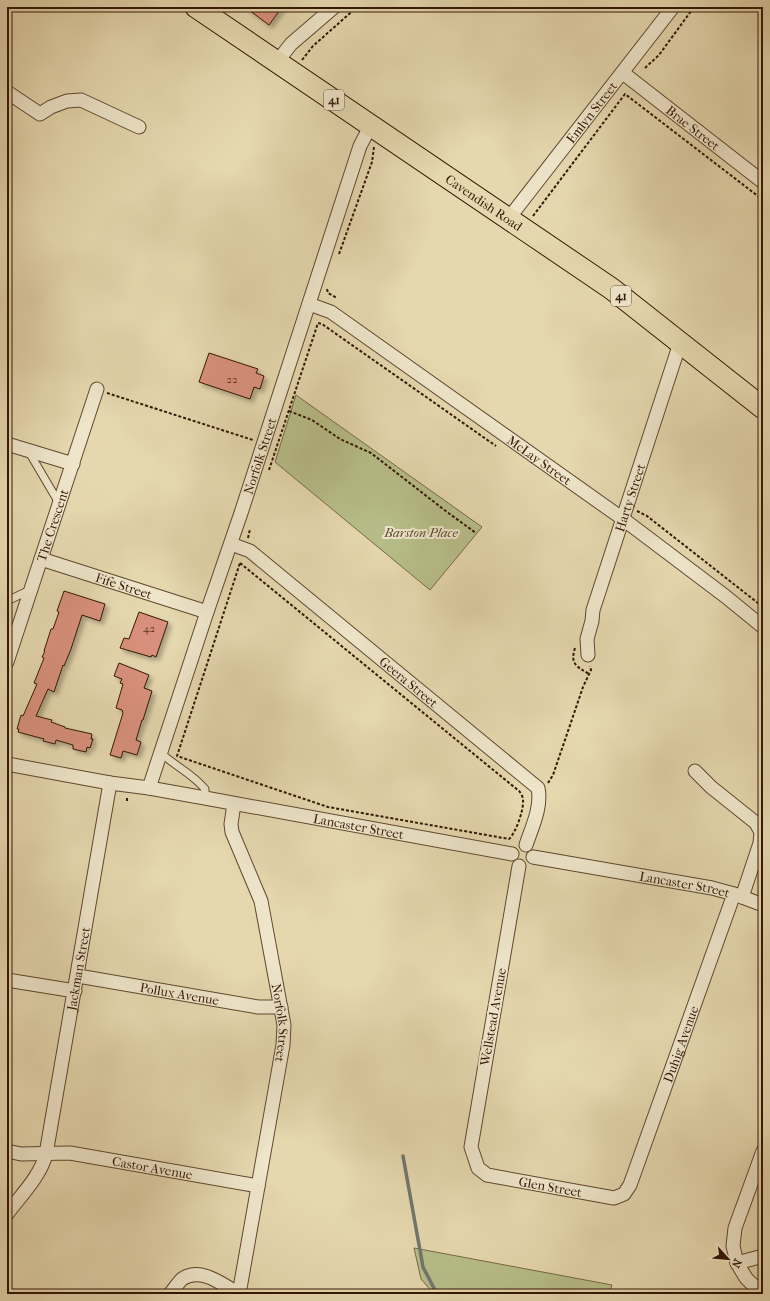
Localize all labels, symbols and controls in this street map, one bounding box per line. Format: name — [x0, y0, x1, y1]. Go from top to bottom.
street label: Emlyn Street — [563, 78, 620, 146]
road number: 41 — [324, 90, 344, 110]
street label: Brae Street — [664, 102, 723, 153]
street label: Cavendish Road — [443, 171, 526, 234]
road number: 41 — [611, 286, 631, 306]
house number: 22 — [226, 373, 238, 386]
street label: Norfolk Street — [240, 415, 279, 496]
street label: McLay Street — [505, 432, 575, 488]
street label: Harty Street — [612, 461, 648, 533]
street label: The Crescent — [33, 487, 71, 563]
park label: Barston Place — [383, 525, 458, 540]
street label: Fife Street — [94, 569, 154, 602]
house number: 42 — [143, 622, 155, 635]
street label: Geera Street — [377, 653, 441, 710]
street label: Lancaster Street — [312, 810, 405, 842]
street label: Lancaster Street — [638, 868, 732, 900]
street label: Jackman Street — [63, 926, 93, 1013]
street label: Wellstead Avenue — [477, 966, 509, 1068]
street label: Pollux Avenue — [139, 979, 221, 1008]
street label: Norfolk Street — [269, 982, 292, 1064]
street label: Duhig Avenue — [660, 1003, 701, 1084]
street label: Castor Avenue — [111, 1153, 194, 1182]
street label: Glen Street — [518, 1173, 583, 1200]
north arrow — [708, 1239, 748, 1279]
text: N — [728, 1257, 744, 1271]

